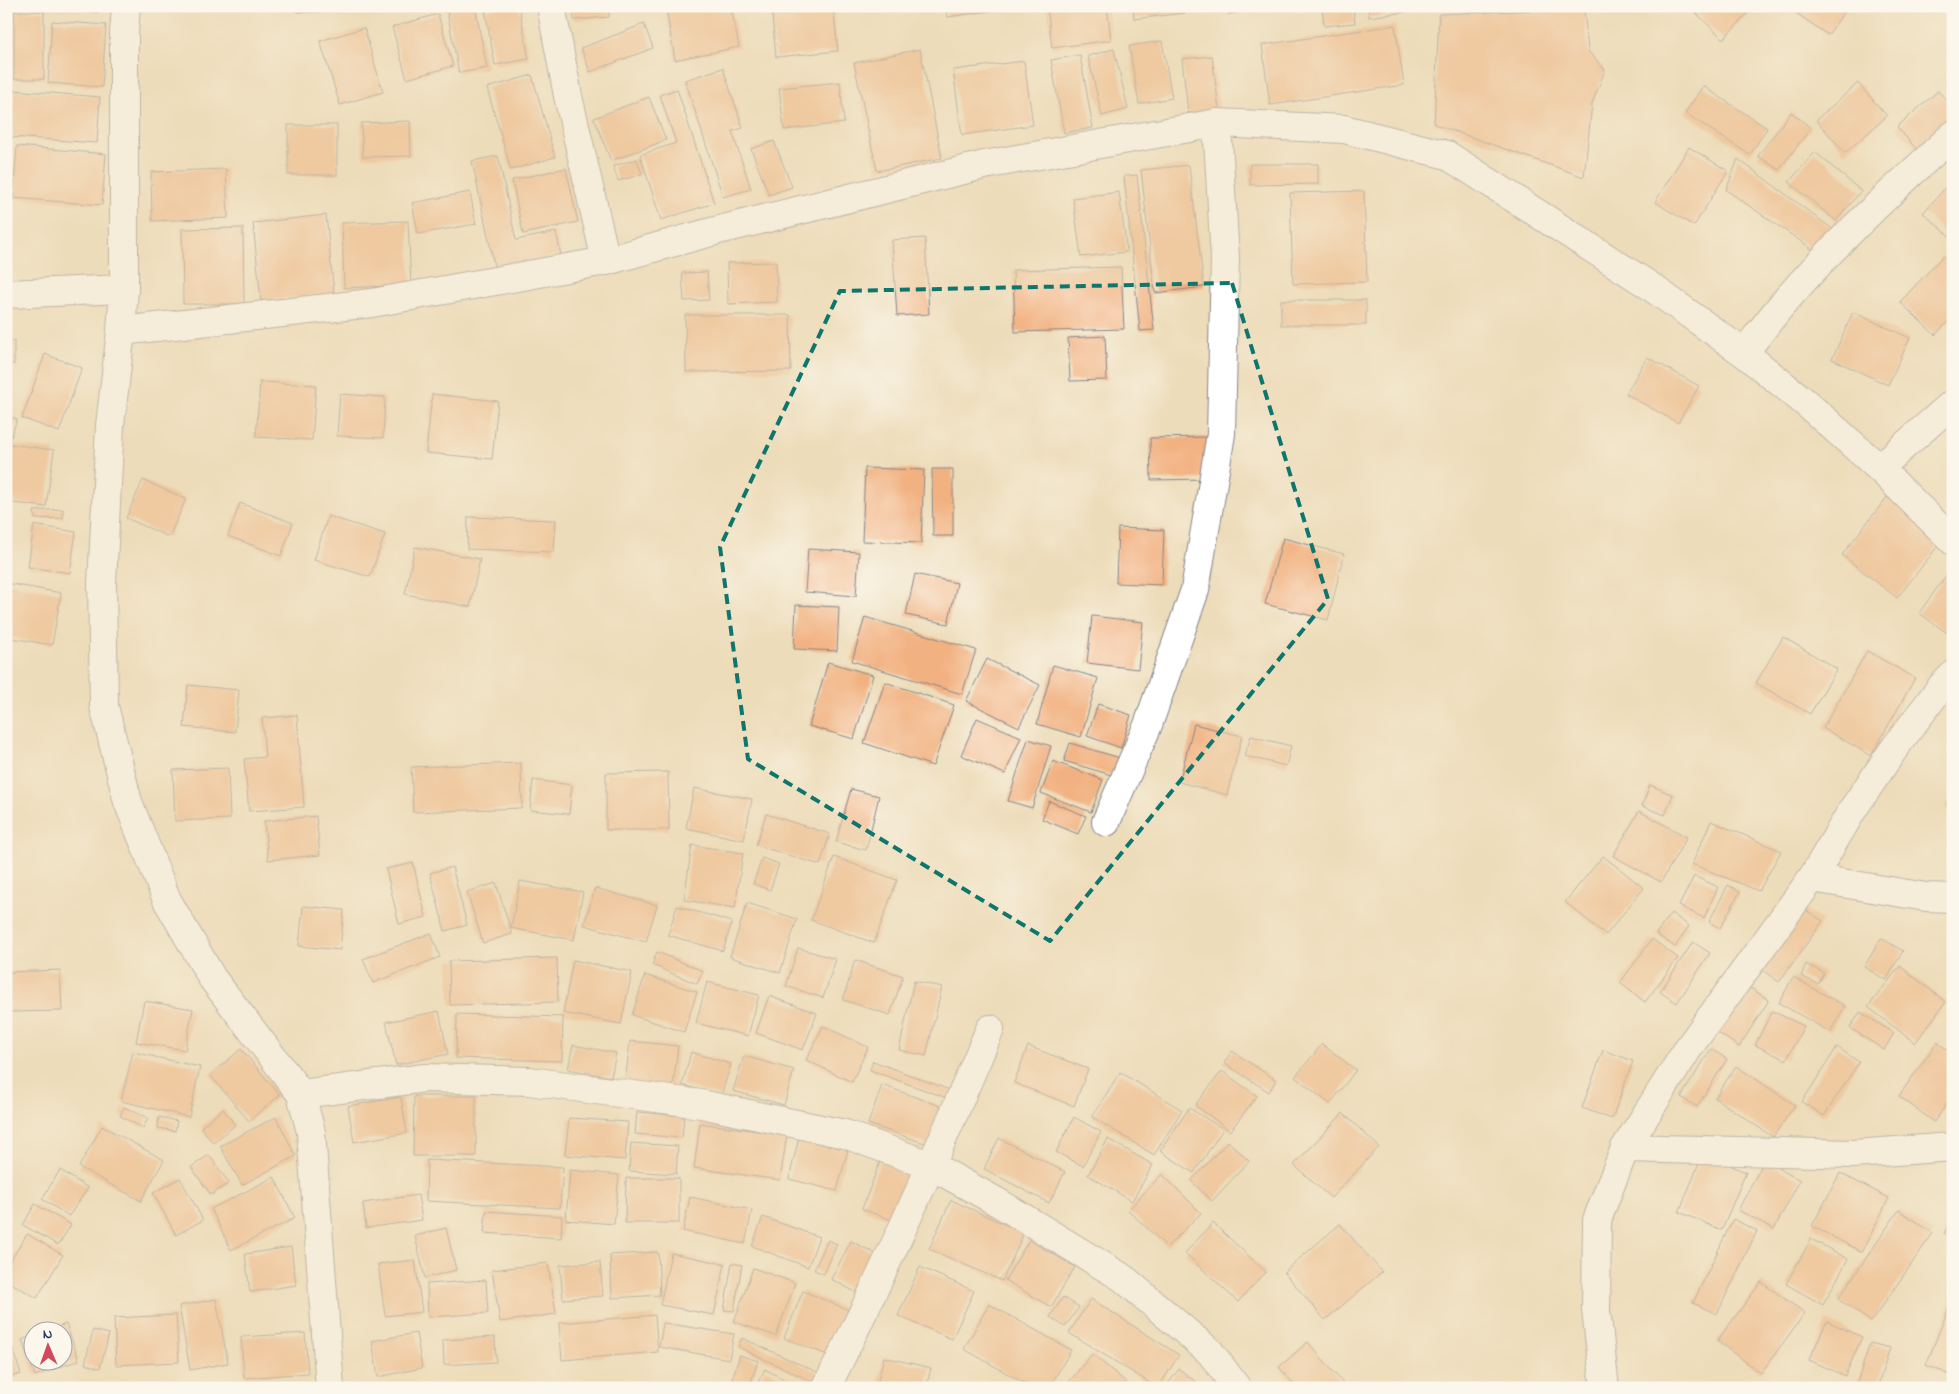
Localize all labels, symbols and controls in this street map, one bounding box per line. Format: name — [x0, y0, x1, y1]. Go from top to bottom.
north arrow — [22, 1322, 72, 1372]
text: N — [43, 1324, 53, 1345]

